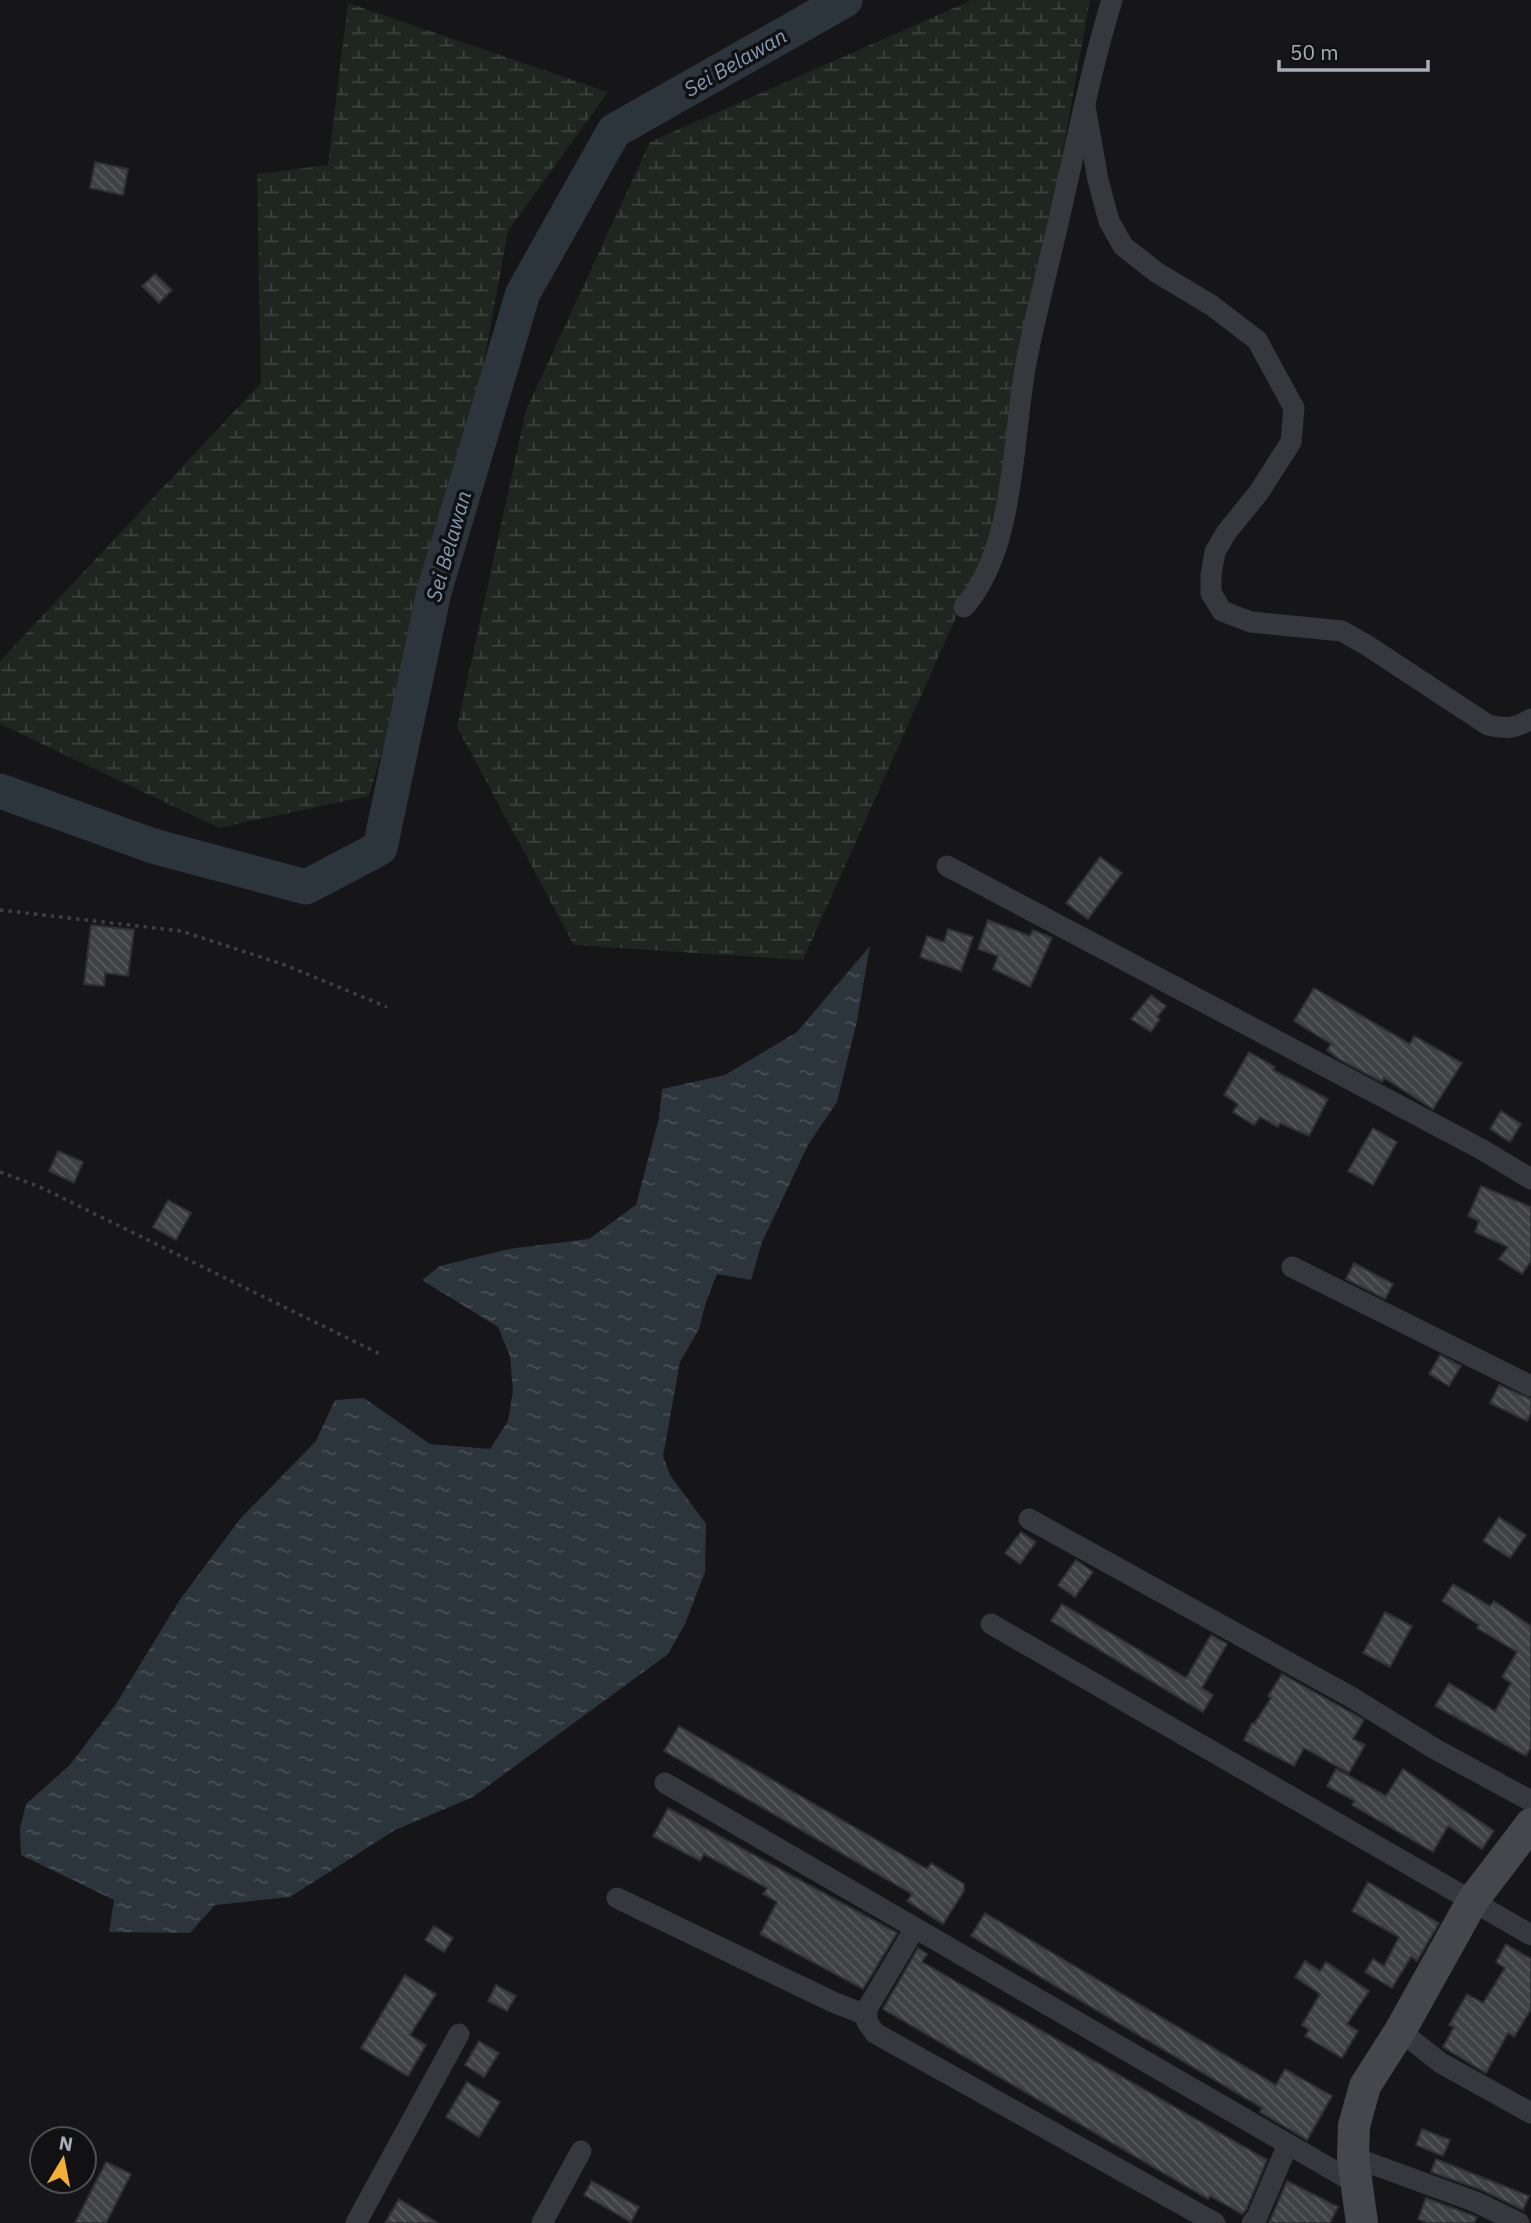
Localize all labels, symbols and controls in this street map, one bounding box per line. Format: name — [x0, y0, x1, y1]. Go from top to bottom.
water label: Sei Belawan — [679, 21, 791, 103]
scale bar — [1279, 28, 1428, 72]
text: 50 m — [1290, 38, 1339, 66]
water label: Sei Belawan — [419, 487, 477, 605]
north arrow — [28, 2125, 98, 2195]
text: N — [57, 2130, 75, 2156]

